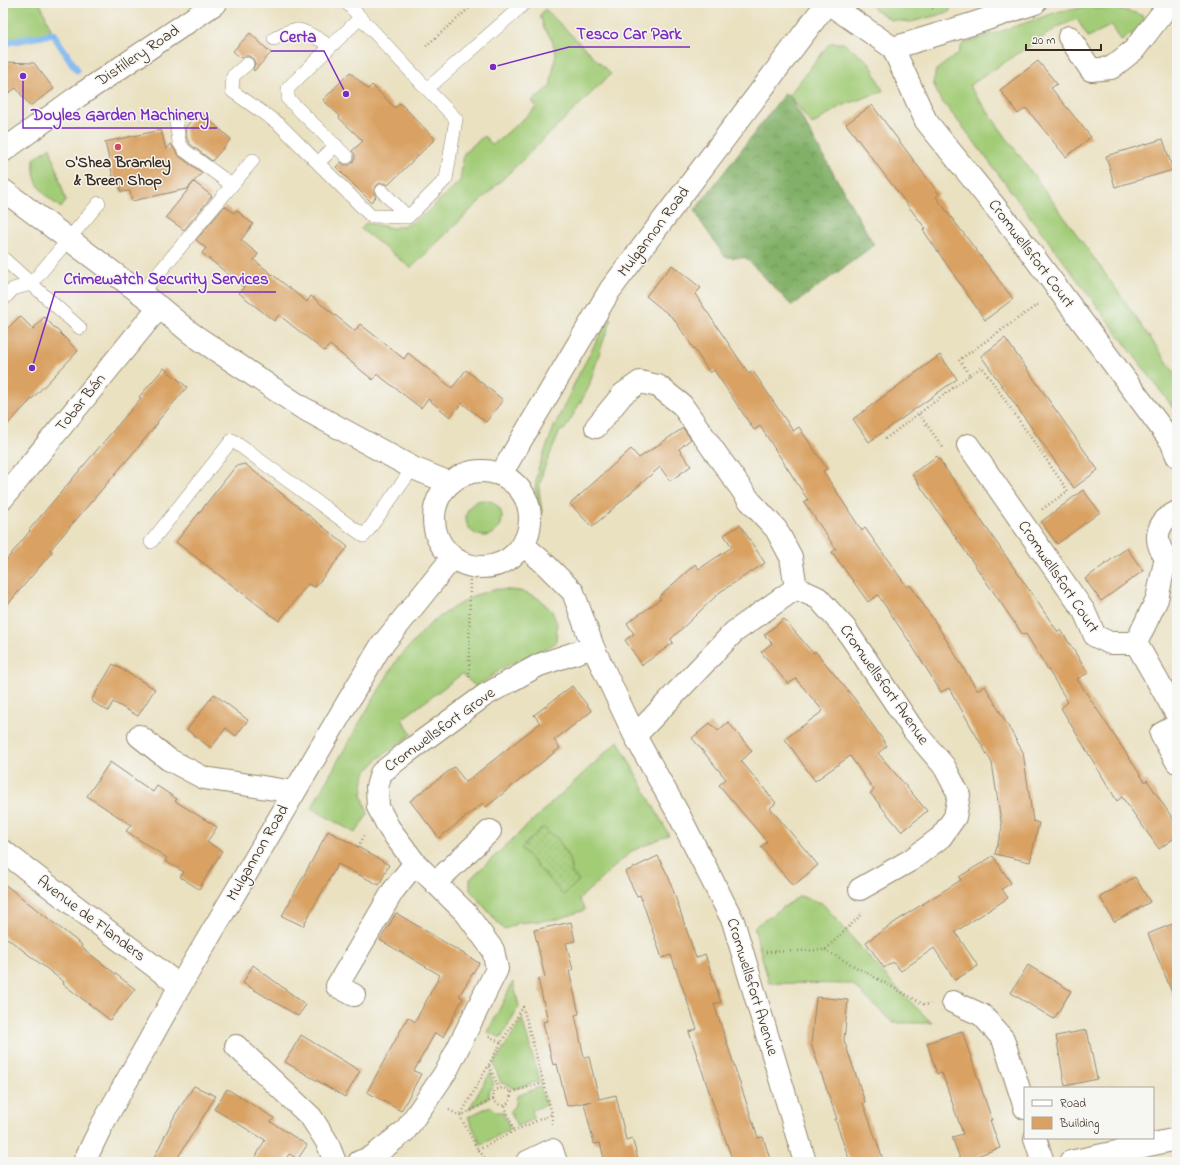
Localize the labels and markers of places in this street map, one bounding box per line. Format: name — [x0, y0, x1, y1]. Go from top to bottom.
callout: Tesco Car Park — [569, 18, 690, 47]
callout: Certa — [271, 22, 324, 51]
callout: Doyles Garden Machinery — [23, 99, 217, 128]
marker: O'Shea Bramley & Breen Shop — [113, 142, 123, 152]
place label: O'Shea Bramley & Breen Shop — [65, 151, 171, 193]
callout: Crimewatch Security Services — [55, 263, 276, 292]

